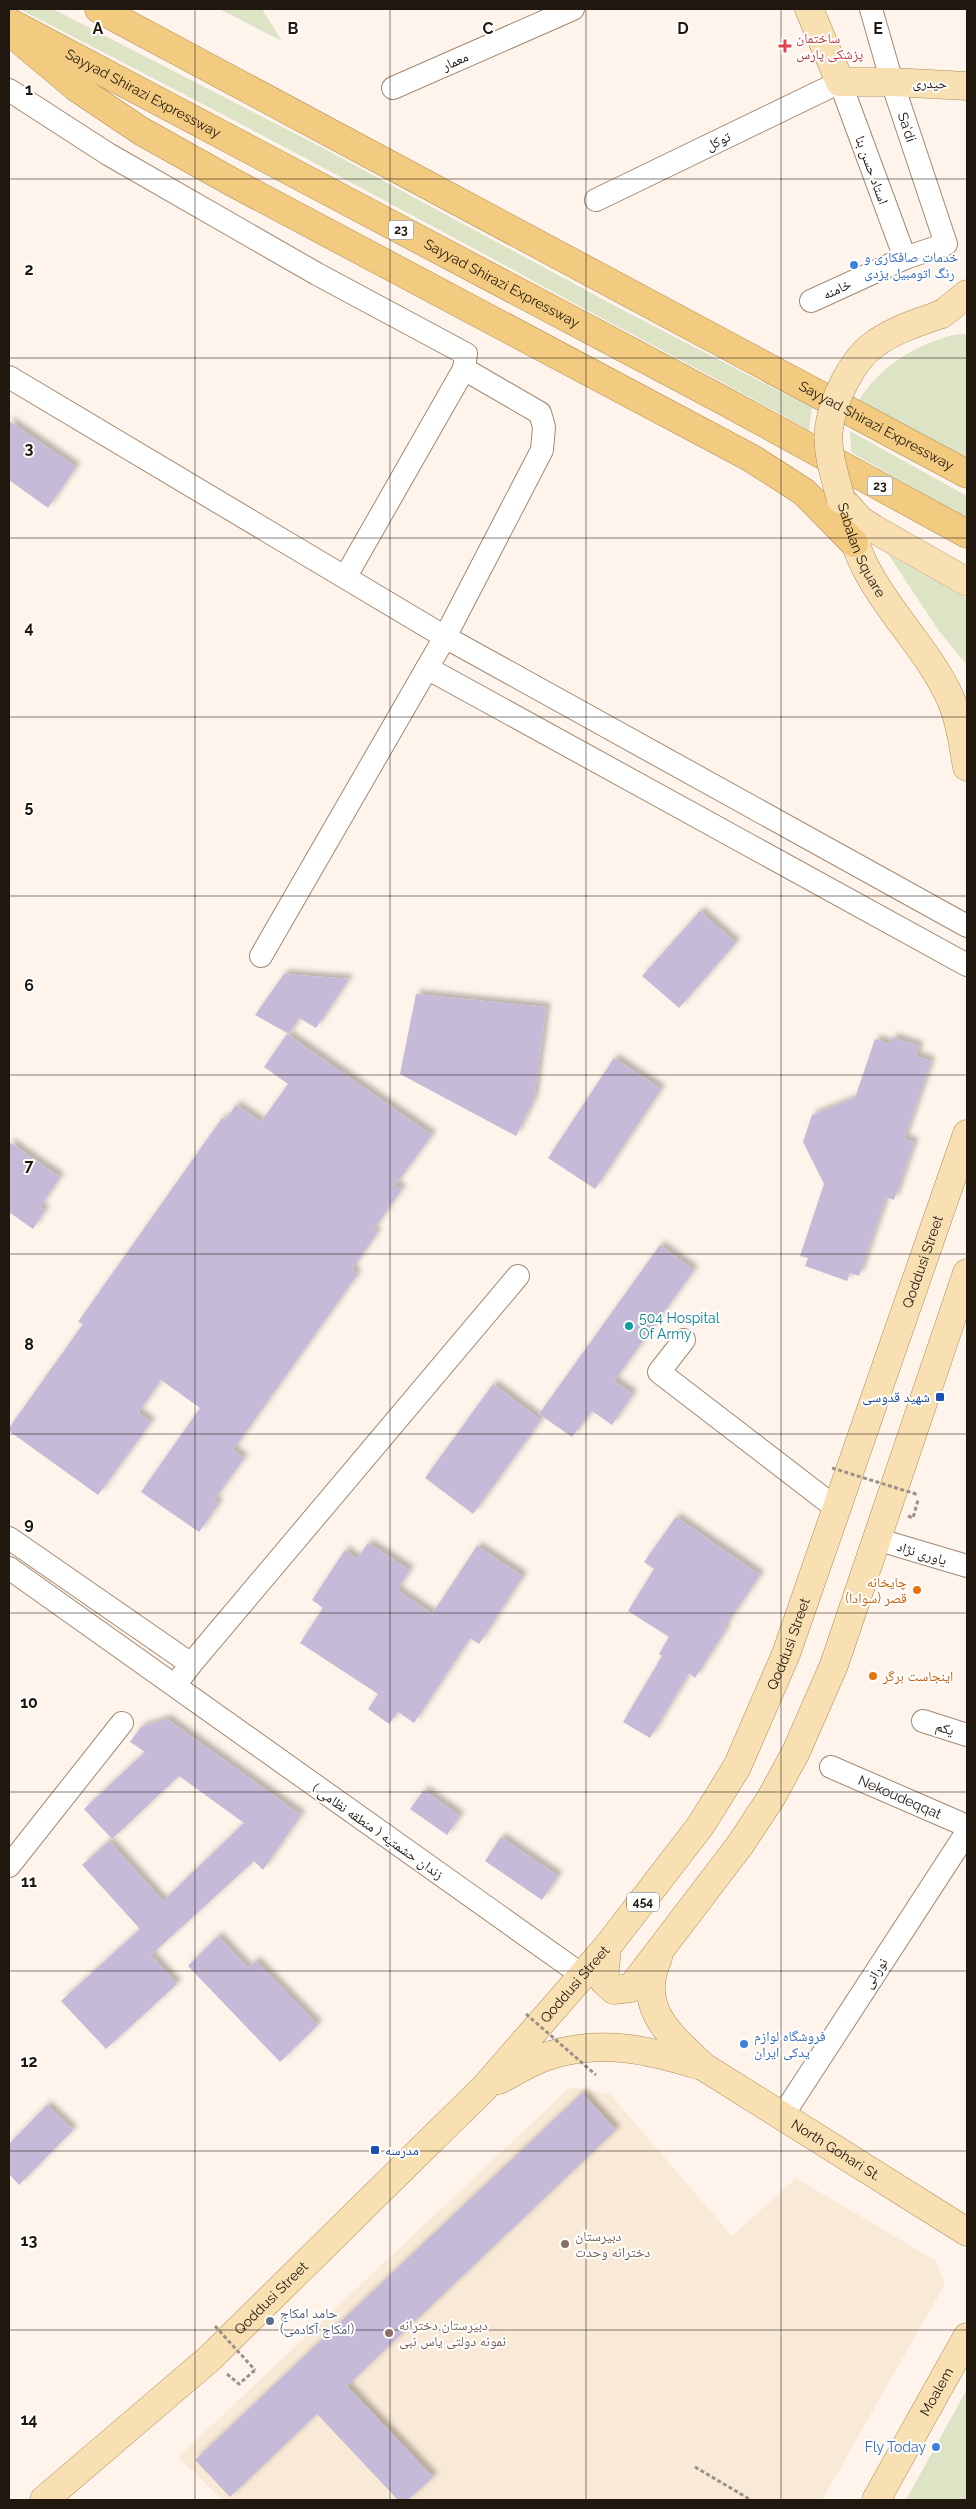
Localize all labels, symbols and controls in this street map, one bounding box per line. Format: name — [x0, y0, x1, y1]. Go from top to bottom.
text: A — [93, 19, 104, 38]
text: B — [288, 19, 299, 38]
text: C — [483, 19, 494, 38]
text: D — [677, 19, 689, 38]
text: E — [873, 19, 883, 38]
place label: ساختمان پزشکی پارس — [796, 30, 863, 63]
marker: ساختمان پزشکی پارس — [778, 39, 792, 53]
street label: Sayyad Shirazi Expressway — [63, 46, 224, 141]
street label: معمار — [439, 48, 471, 75]
street label: حیدری — [912, 74, 948, 93]
text: 1 — [25, 80, 33, 99]
street label: Sa'di — [895, 110, 919, 144]
street label: توکل — [703, 128, 734, 155]
street label: استاد حسن بنا — [851, 133, 892, 207]
road number: 23 — [388, 220, 414, 240]
street label: Sayyad Shirazi Expressway — [422, 236, 583, 331]
place label: خدمات صافکاری و رنگ اتومبیل یزدی — [864, 249, 959, 282]
marker: خدمات صافکاری و رنگ اتومبیل یزدی — [848, 259, 860, 271]
text: 2 — [24, 260, 34, 279]
street label: خامنه — [820, 276, 854, 302]
street label: Sayyad Shirazi Expressway — [796, 378, 957, 474]
text: 3 — [25, 439, 34, 458]
road number: 23 — [868, 476, 892, 496]
street label: Sabalan Square — [835, 501, 889, 600]
text: 4 — [24, 618, 34, 637]
text: 5 — [25, 797, 34, 816]
text: 6 — [24, 976, 34, 995]
text: 7 — [25, 1156, 34, 1175]
street label: Qoddusi Street — [899, 1213, 946, 1310]
place label: 504 Hospital Of Army — [639, 1310, 720, 1342]
marker: 504 Hospital Of Army — [623, 1320, 635, 1332]
text: 8 — [24, 1335, 34, 1354]
place label: شهید قدوسی — [862, 1389, 930, 1406]
marker: شهید قدوسی — [934, 1391, 946, 1403]
text: 9 — [24, 1514, 34, 1533]
street label: یاوری نژاد — [895, 1538, 949, 1569]
place label: چایخانه قصر (سوادا) — [845, 1574, 907, 1607]
marker: چایخانه قصر (سوادا) — [911, 1584, 923, 1596]
street label: Qoddusi Street — [763, 1596, 813, 1692]
place label: اینجاست برگر — [882, 1668, 953, 1685]
marker: اینجاست برگر — [867, 1670, 879, 1682]
text: 10 — [20, 1693, 38, 1712]
street label: یکم — [933, 1718, 956, 1740]
street label: Nekoudeqqat — [856, 1772, 944, 1822]
street label: زندان حشمتیه ( منطقه نظامی ) — [309, 1780, 447, 1883]
text: 11 — [21, 1872, 37, 1891]
road number: 454 — [627, 1892, 659, 1911]
street label: Qoddusi Street — [537, 1942, 613, 2026]
street label: نورانی — [859, 1955, 892, 1992]
place label: فروشگاه لوازم یدکی ایران — [754, 2028, 826, 2061]
marker: فروشگاه لوازم یدکی ایران — [738, 2038, 750, 2050]
text: 12 — [21, 2052, 37, 2071]
street label: North Gohari St. — [788, 2116, 883, 2184]
place label: مدرسه — [385, 2142, 419, 2159]
marker: مدرسه — [369, 2144, 381, 2156]
place label: دبیرستان دخترانه وحدت — [575, 2228, 651, 2261]
text: 13 — [21, 2231, 37, 2250]
marker: دبیرستان دخترانه وحدت — [559, 2238, 571, 2250]
street label: Qoddusi Street — [231, 2258, 311, 2338]
place label: حامد امکاج (امکاج آکادمی) — [280, 2305, 354, 2339]
marker: حامد امکاج (امکاج آکادمی) — [264, 2315, 276, 2327]
place label: دبیرستان دخترانه نمونه دولتی یاس نبی — [399, 2317, 506, 2350]
marker: دبیرستان دخترانه نمونه دولتی یاس نبی — [383, 2327, 395, 2339]
street label: Moalem — [917, 2365, 956, 2419]
text: 14 — [20, 2410, 38, 2429]
place label: Fly Today — [865, 2439, 926, 2455]
marker: Fly Today — [930, 2441, 942, 2453]

